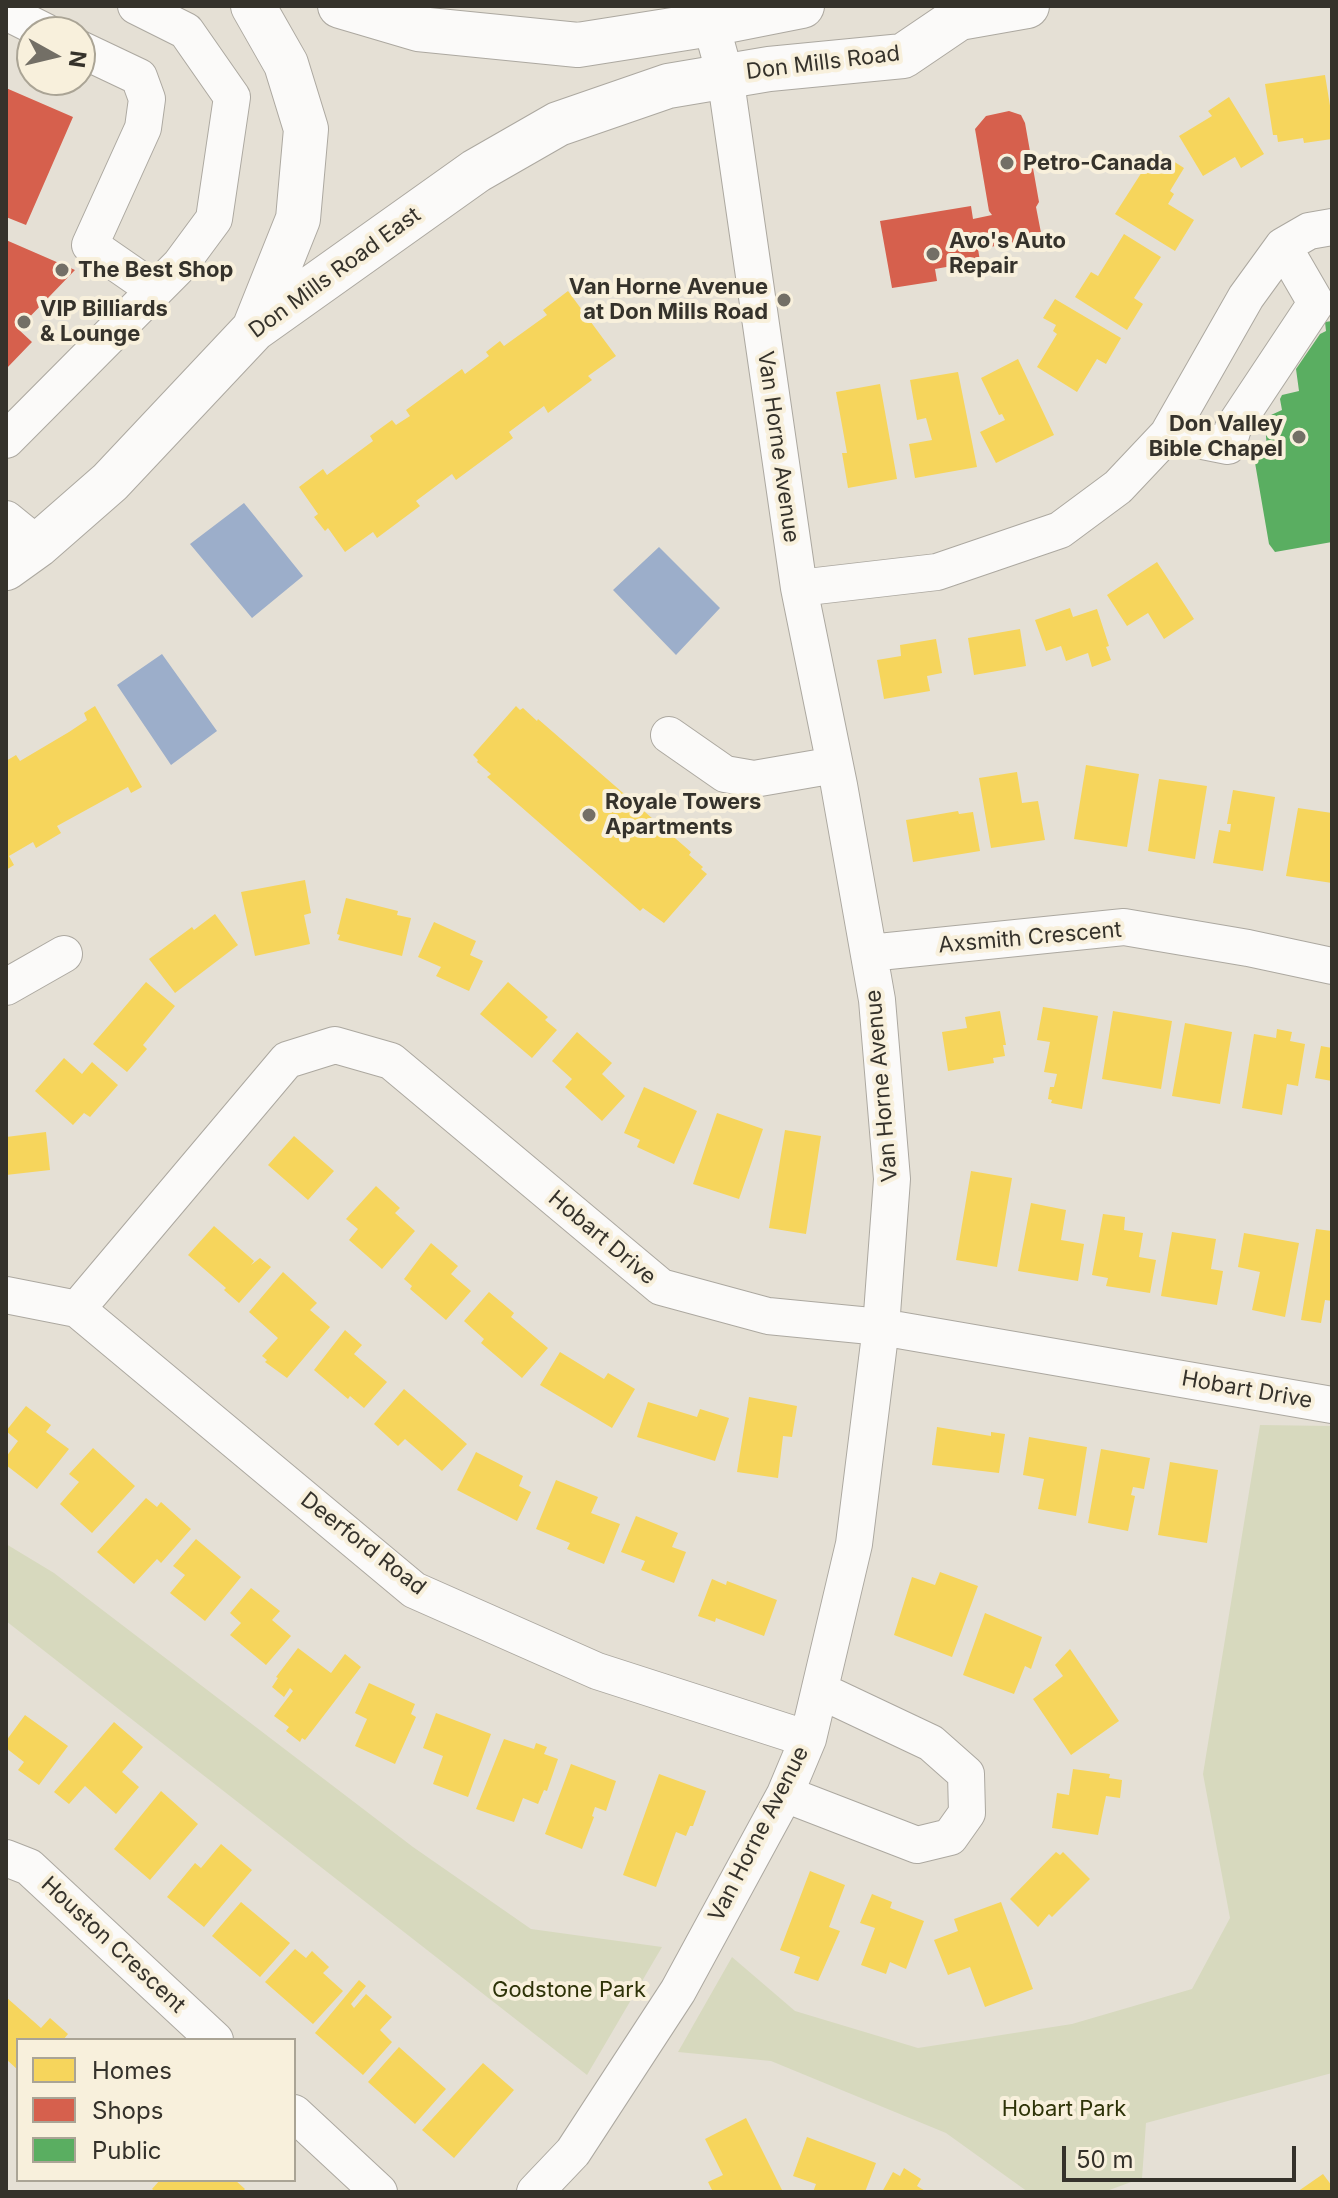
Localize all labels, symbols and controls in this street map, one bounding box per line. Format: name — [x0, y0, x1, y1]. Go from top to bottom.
north arrow — [16, 16, 96, 96]
street label: Don Mills Road — [744, 40, 902, 86]
text: N — [64, 49, 92, 69]
place label: Petro-Canada — [1023, 150, 1173, 176]
marker: Petro-Canada — [998, 154, 1016, 172]
street label: Don Mills Road East — [244, 202, 426, 344]
place label: Avo's Auto Repair — [949, 228, 1066, 280]
marker: Avo's Auto Repair — [924, 245, 942, 263]
place label: The Best Shop — [78, 257, 233, 283]
marker: The Best Shop — [53, 261, 71, 279]
place label: Van Horne Avenue at Don Mills Road — [569, 274, 768, 326]
marker: Van Horne Avenue at Don Mills Road — [775, 291, 793, 309]
place label: VIP Billiards & Lounge — [40, 296, 168, 348]
marker: VIP Billiards & Lounge — [15, 313, 33, 331]
street label: Van Horne Avenue — [751, 350, 805, 544]
place label: Don Valley Bible Chapel — [1149, 411, 1283, 462]
marker: Don Valley Bible Chapel — [1290, 428, 1308, 446]
place label: Royale Towers Apartments — [605, 789, 761, 840]
marker: Royale Towers Apartments — [580, 806, 598, 824]
street label: Axsmith Crescent — [937, 917, 1123, 959]
street label: Van Horne Avenue — [860, 989, 904, 1183]
street label: Hobart Drive — [543, 1185, 661, 1291]
street label: Hobart Drive — [1180, 1366, 1314, 1414]
street label: Deerford Road — [295, 1487, 431, 1601]
street label: Van Horne Avenue — [703, 1742, 815, 1926]
street label: Houston Crescent — [35, 1871, 191, 2019]
park label: Godstone Park — [492, 1977, 646, 2003]
legend — [16, 2038, 296, 2182]
text: Homes — [92, 2056, 172, 2085]
text: Shops — [92, 2096, 163, 2125]
park label: Hobart Park — [1002, 2096, 1126, 2122]
scale bar — [1066, 2130, 1300, 2180]
text: Public — [92, 2136, 162, 2165]
text: 50 m — [1076, 2145, 1134, 2174]

